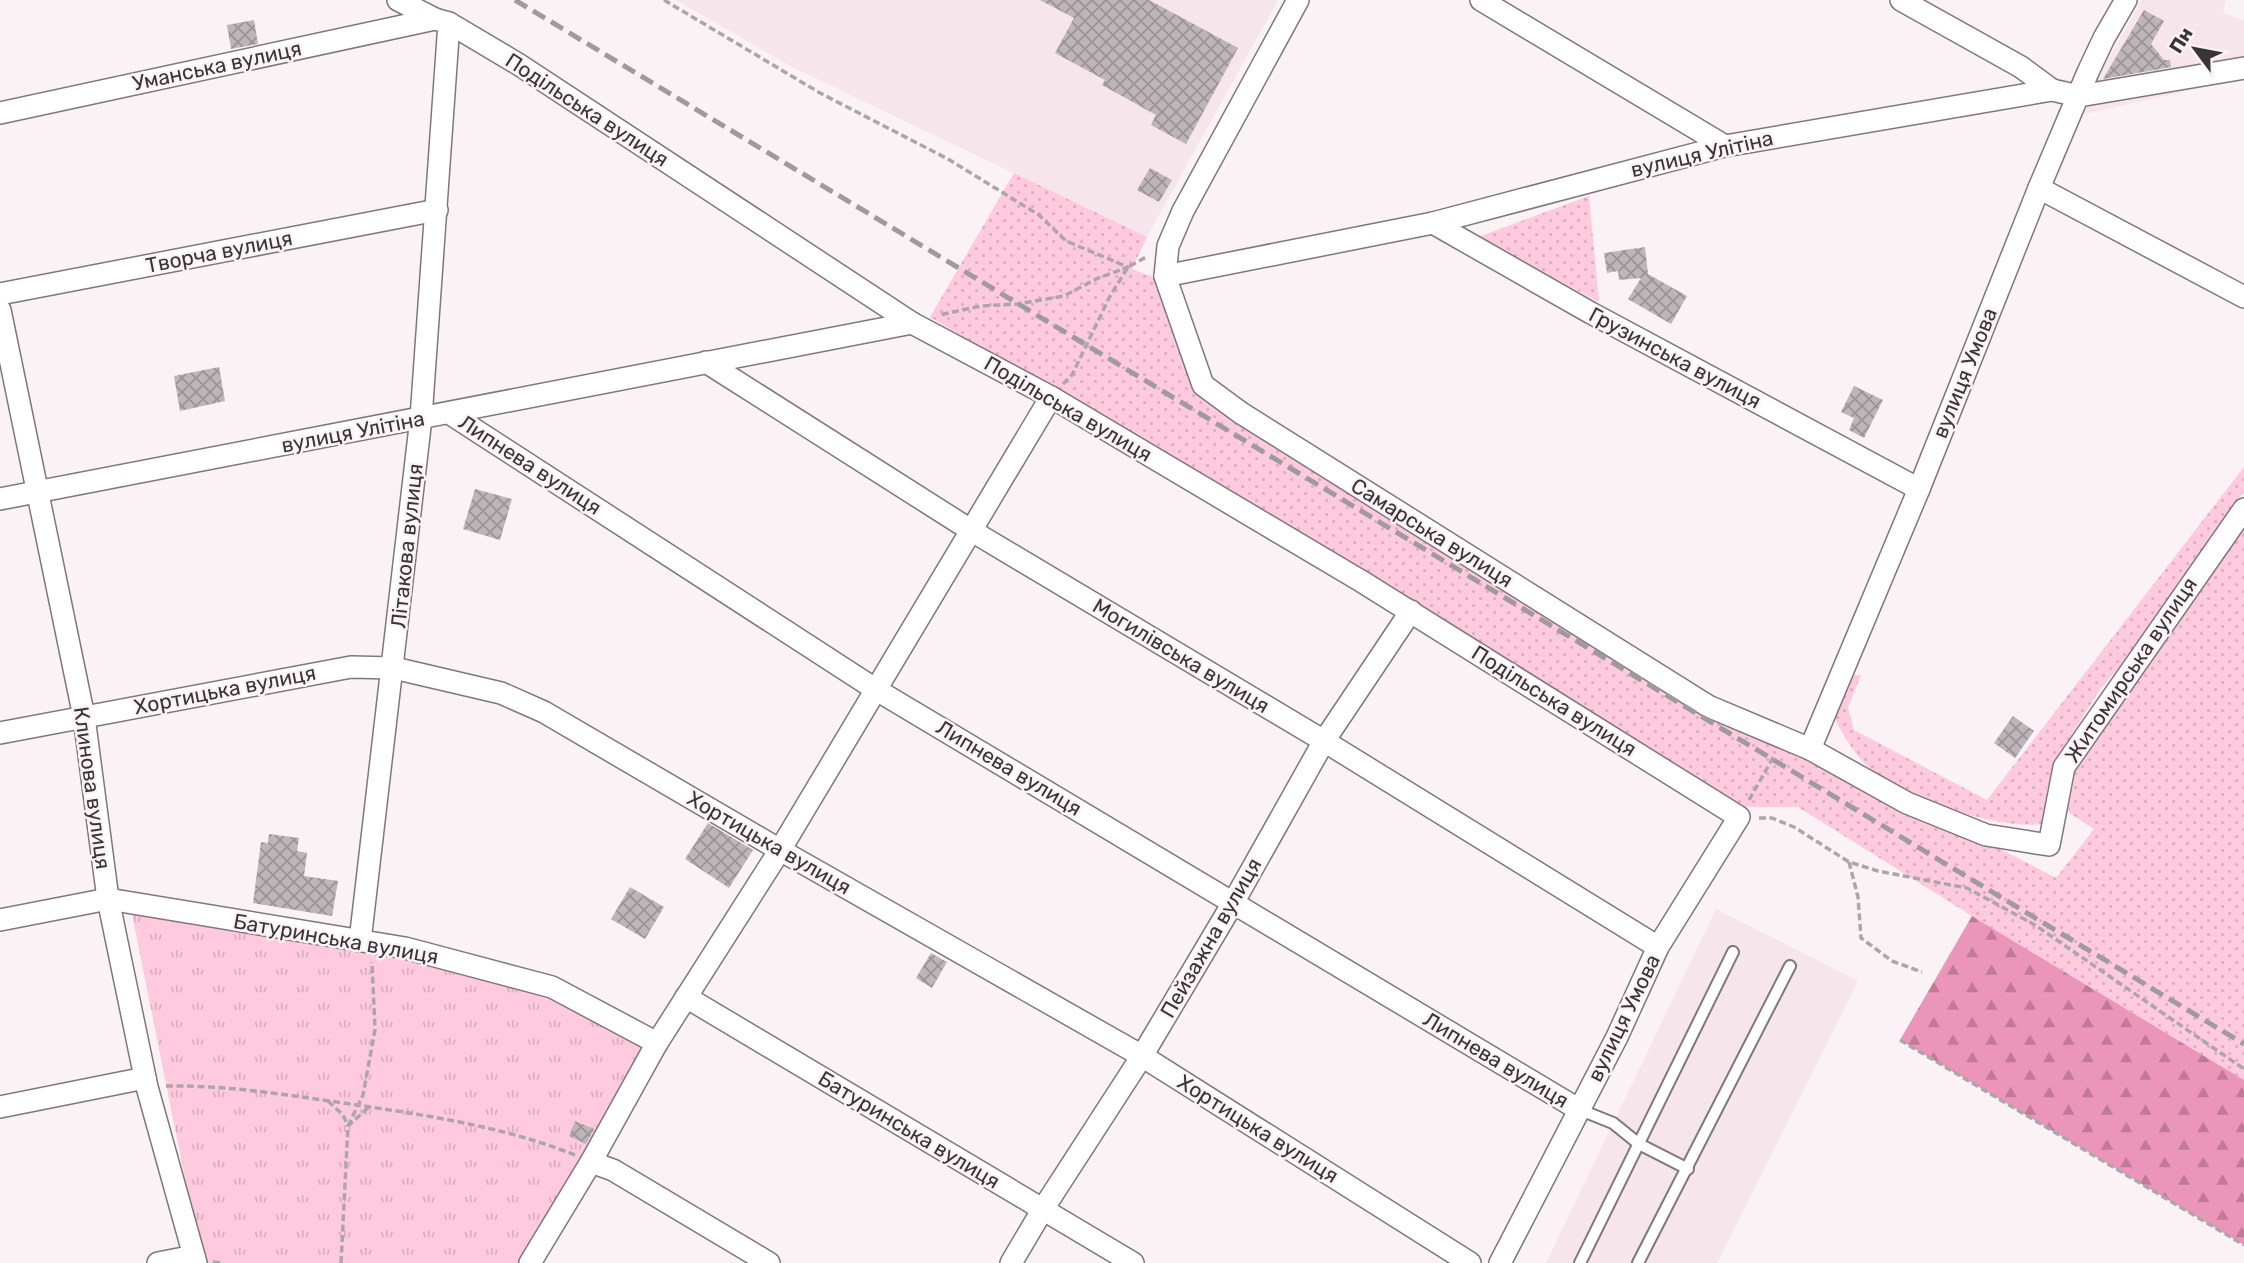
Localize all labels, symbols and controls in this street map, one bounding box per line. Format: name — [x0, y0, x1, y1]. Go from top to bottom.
north arrow — [2160, 14, 2230, 84]
text: Пн — [2164, 23, 2198, 57]
street label: Уманська вулиця — [130, 35, 304, 96]
street label: Подільська вулиця — [501, 47, 674, 172]
street label: вулиця Улітіна — [1628, 125, 1776, 182]
street label: Творча вулиця — [143, 225, 294, 278]
street label: Грузинська вулиця — [1585, 302, 1766, 413]
street label: вулиця Умова — [1927, 304, 2002, 442]
street label: Подільська вулиця — [980, 350, 1157, 467]
street label: вулиця Улітіна — [279, 405, 427, 458]
street label: Липнева вулиця — [454, 409, 606, 520]
street label: Літакова вулиця — [385, 462, 428, 630]
street label: Самарська вулиця — [1347, 473, 1518, 593]
street label: Житомирська вулиця — [2059, 572, 2202, 767]
street label: Могилівська вулиця — [1088, 593, 1274, 718]
street label: Подільська вулиця — [1467, 640, 1641, 761]
street label: Хортицька вулиця — [132, 660, 318, 719]
street label: Клинова вулиця — [69, 705, 116, 871]
street label: Липнева вулиця — [932, 714, 1086, 821]
street label: Хортицька вулиця — [683, 786, 856, 900]
street label: Пейзажна вулиця — [1155, 853, 1266, 1022]
street label: Батуринська вулиця — [232, 908, 440, 969]
street label: вулиця Умова — [1582, 950, 1665, 1085]
street label: Липнева вулиця — [1419, 1006, 1573, 1113]
street label: Батуринська вулиця — [814, 1065, 1005, 1194]
street label: Хортицька вулиця — [1173, 1069, 1343, 1188]

